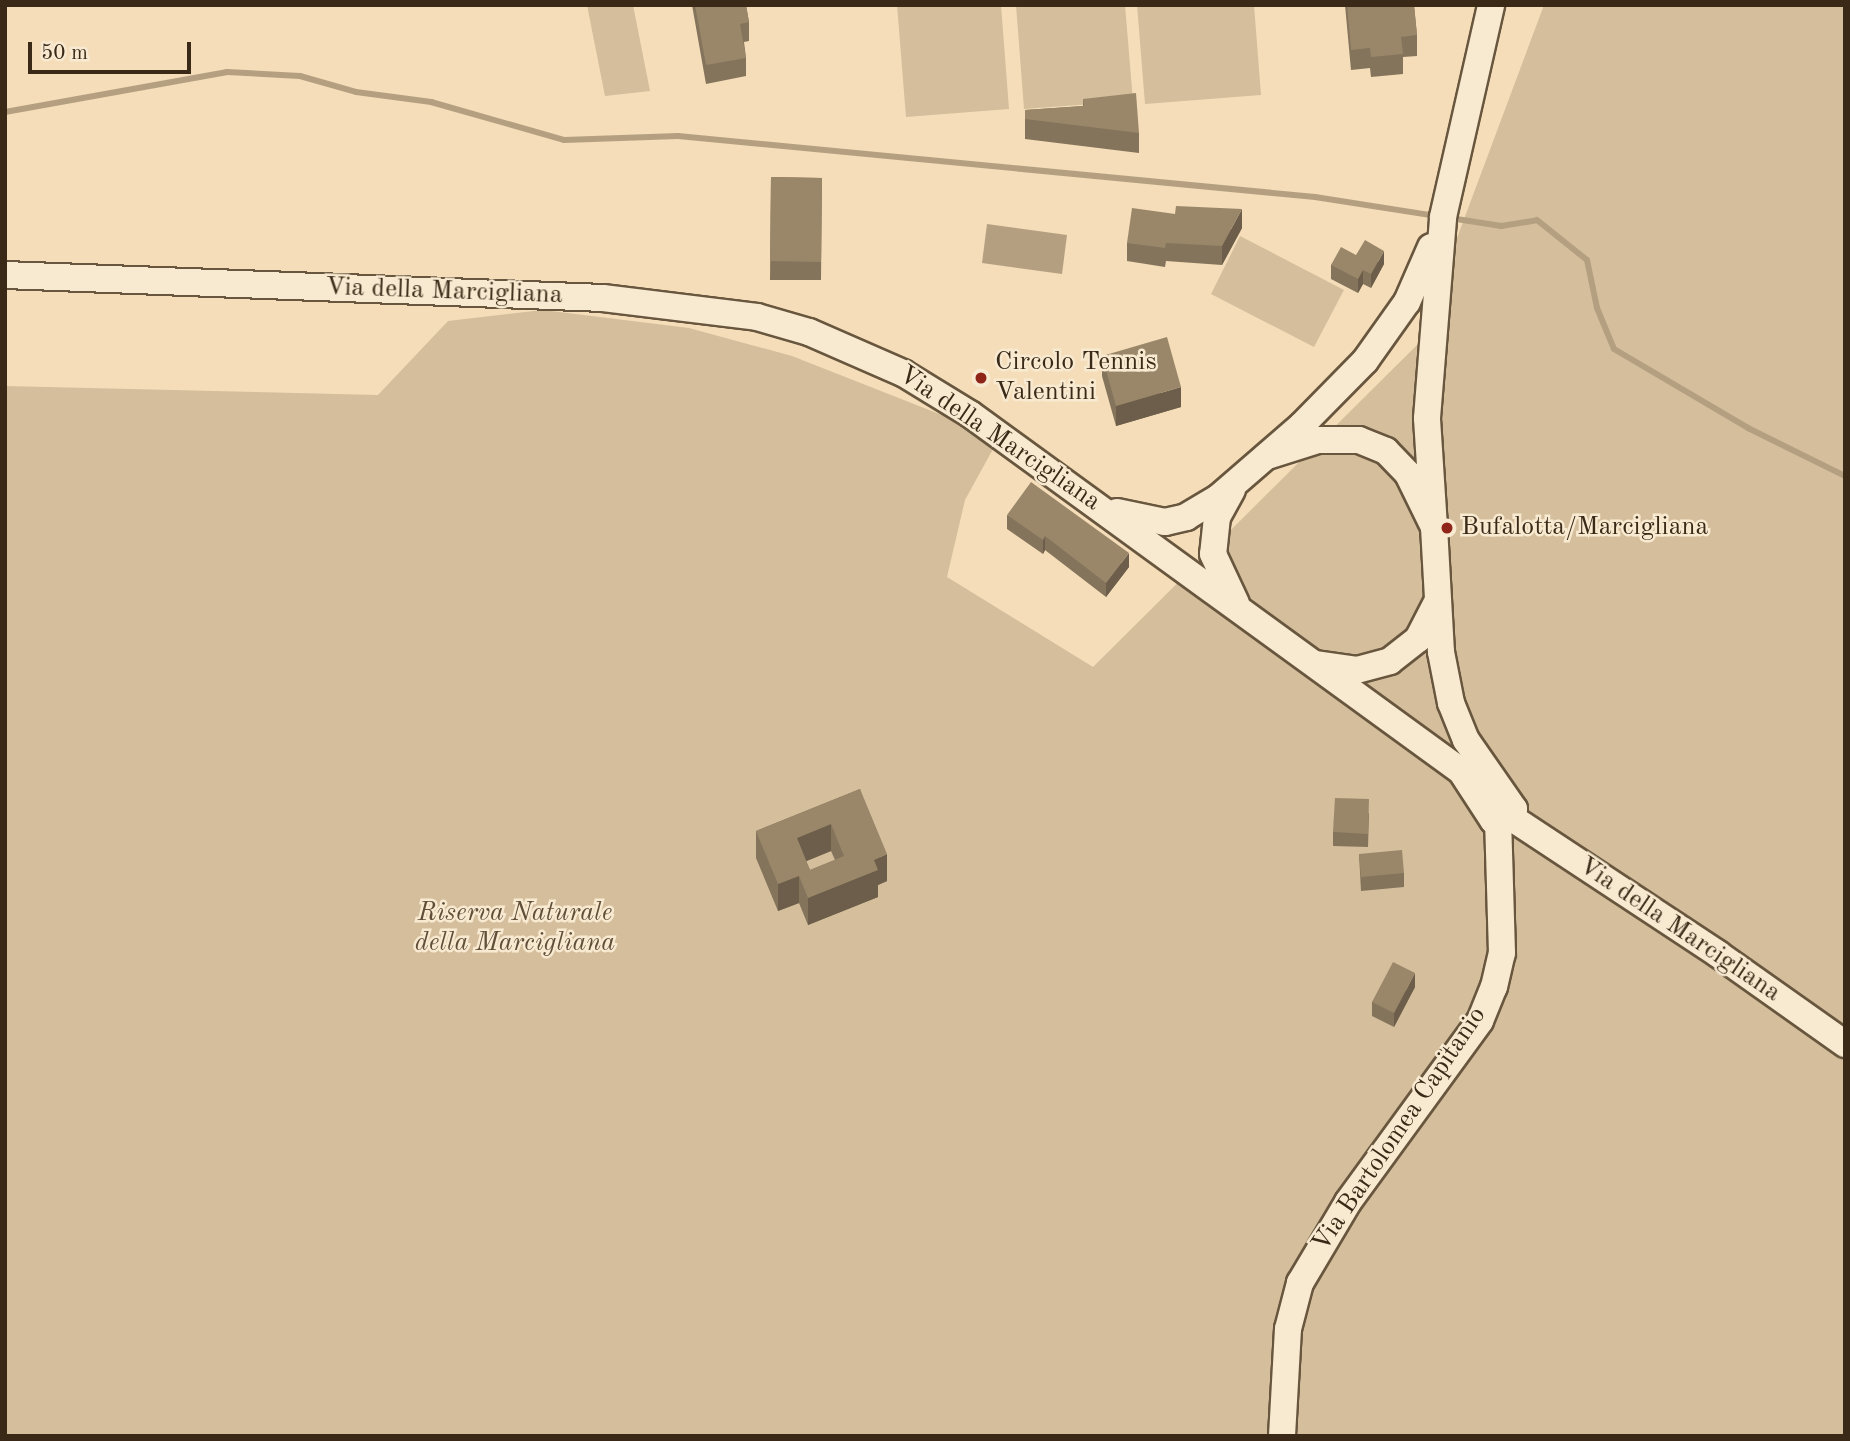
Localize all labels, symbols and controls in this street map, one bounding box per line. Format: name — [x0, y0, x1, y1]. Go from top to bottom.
scale bar — [32, 28, 194, 72]
text: 50 m — [41, 43, 88, 64]
street label: Via della Marcigliana — [325, 272, 563, 312]
place label: Circolo Tennis Valentini — [995, 347, 1157, 408]
street label: Via della Marcigliana — [892, 360, 1106, 518]
marker: Circolo Tennis Valentini — [973, 370, 989, 386]
place label: Bufalotta/Marcigliana — [1461, 512, 1708, 544]
marker: Bufalotta/Marcigliana — [1439, 520, 1455, 536]
street label: Via della Marcigliana — [1572, 851, 1786, 1009]
park label: Riserva Naturale della Marcigliana — [415, 898, 615, 960]
street label: Via Bartolomea Capitanio — [1306, 1002, 1494, 1258]

